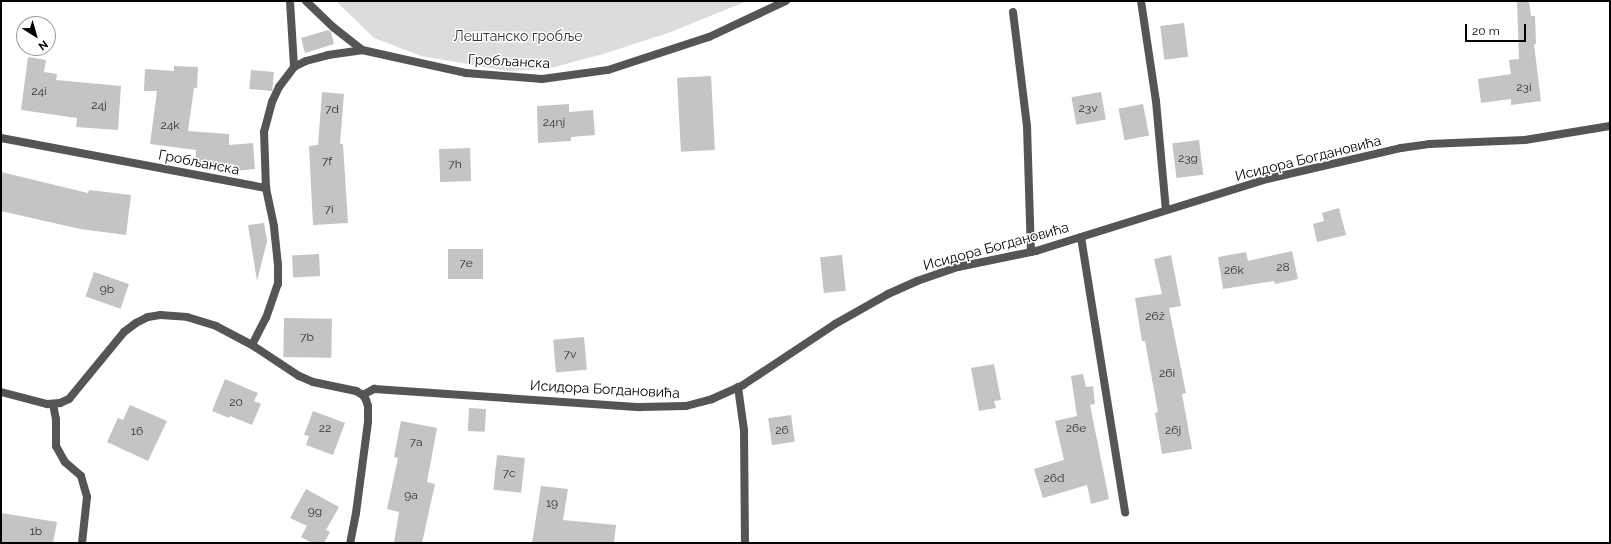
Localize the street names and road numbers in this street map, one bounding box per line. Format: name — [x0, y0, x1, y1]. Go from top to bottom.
street label: Гробљанска — [467, 50, 551, 72]
street label: Исидора Богдановића — [1233, 132, 1383, 184]
street label: Гробљанска — [157, 146, 241, 178]
street label: Исидора Богдановића — [921, 218, 1071, 274]
street label: Исидора Богдановића — [530, 377, 680, 401]

